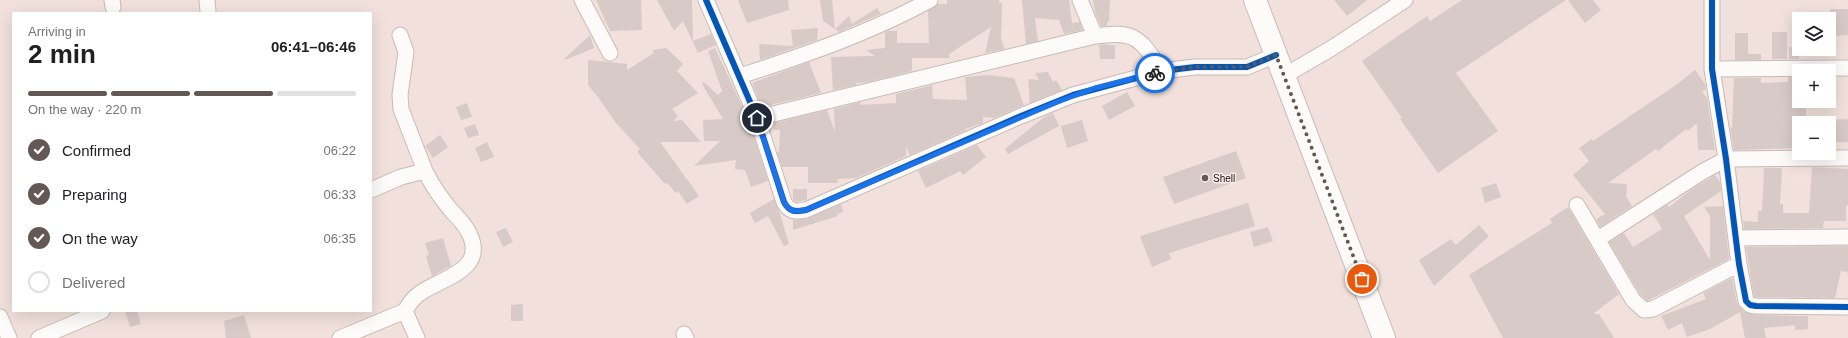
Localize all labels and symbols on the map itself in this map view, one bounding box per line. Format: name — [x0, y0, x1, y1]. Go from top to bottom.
courier — [1135, 53, 1175, 93]
pin — [740, 101, 774, 135]
marker: Shell — [1200, 173, 1210, 183]
place label: Shell — [1213, 173, 1235, 184]
pin — [1345, 262, 1379, 296]

